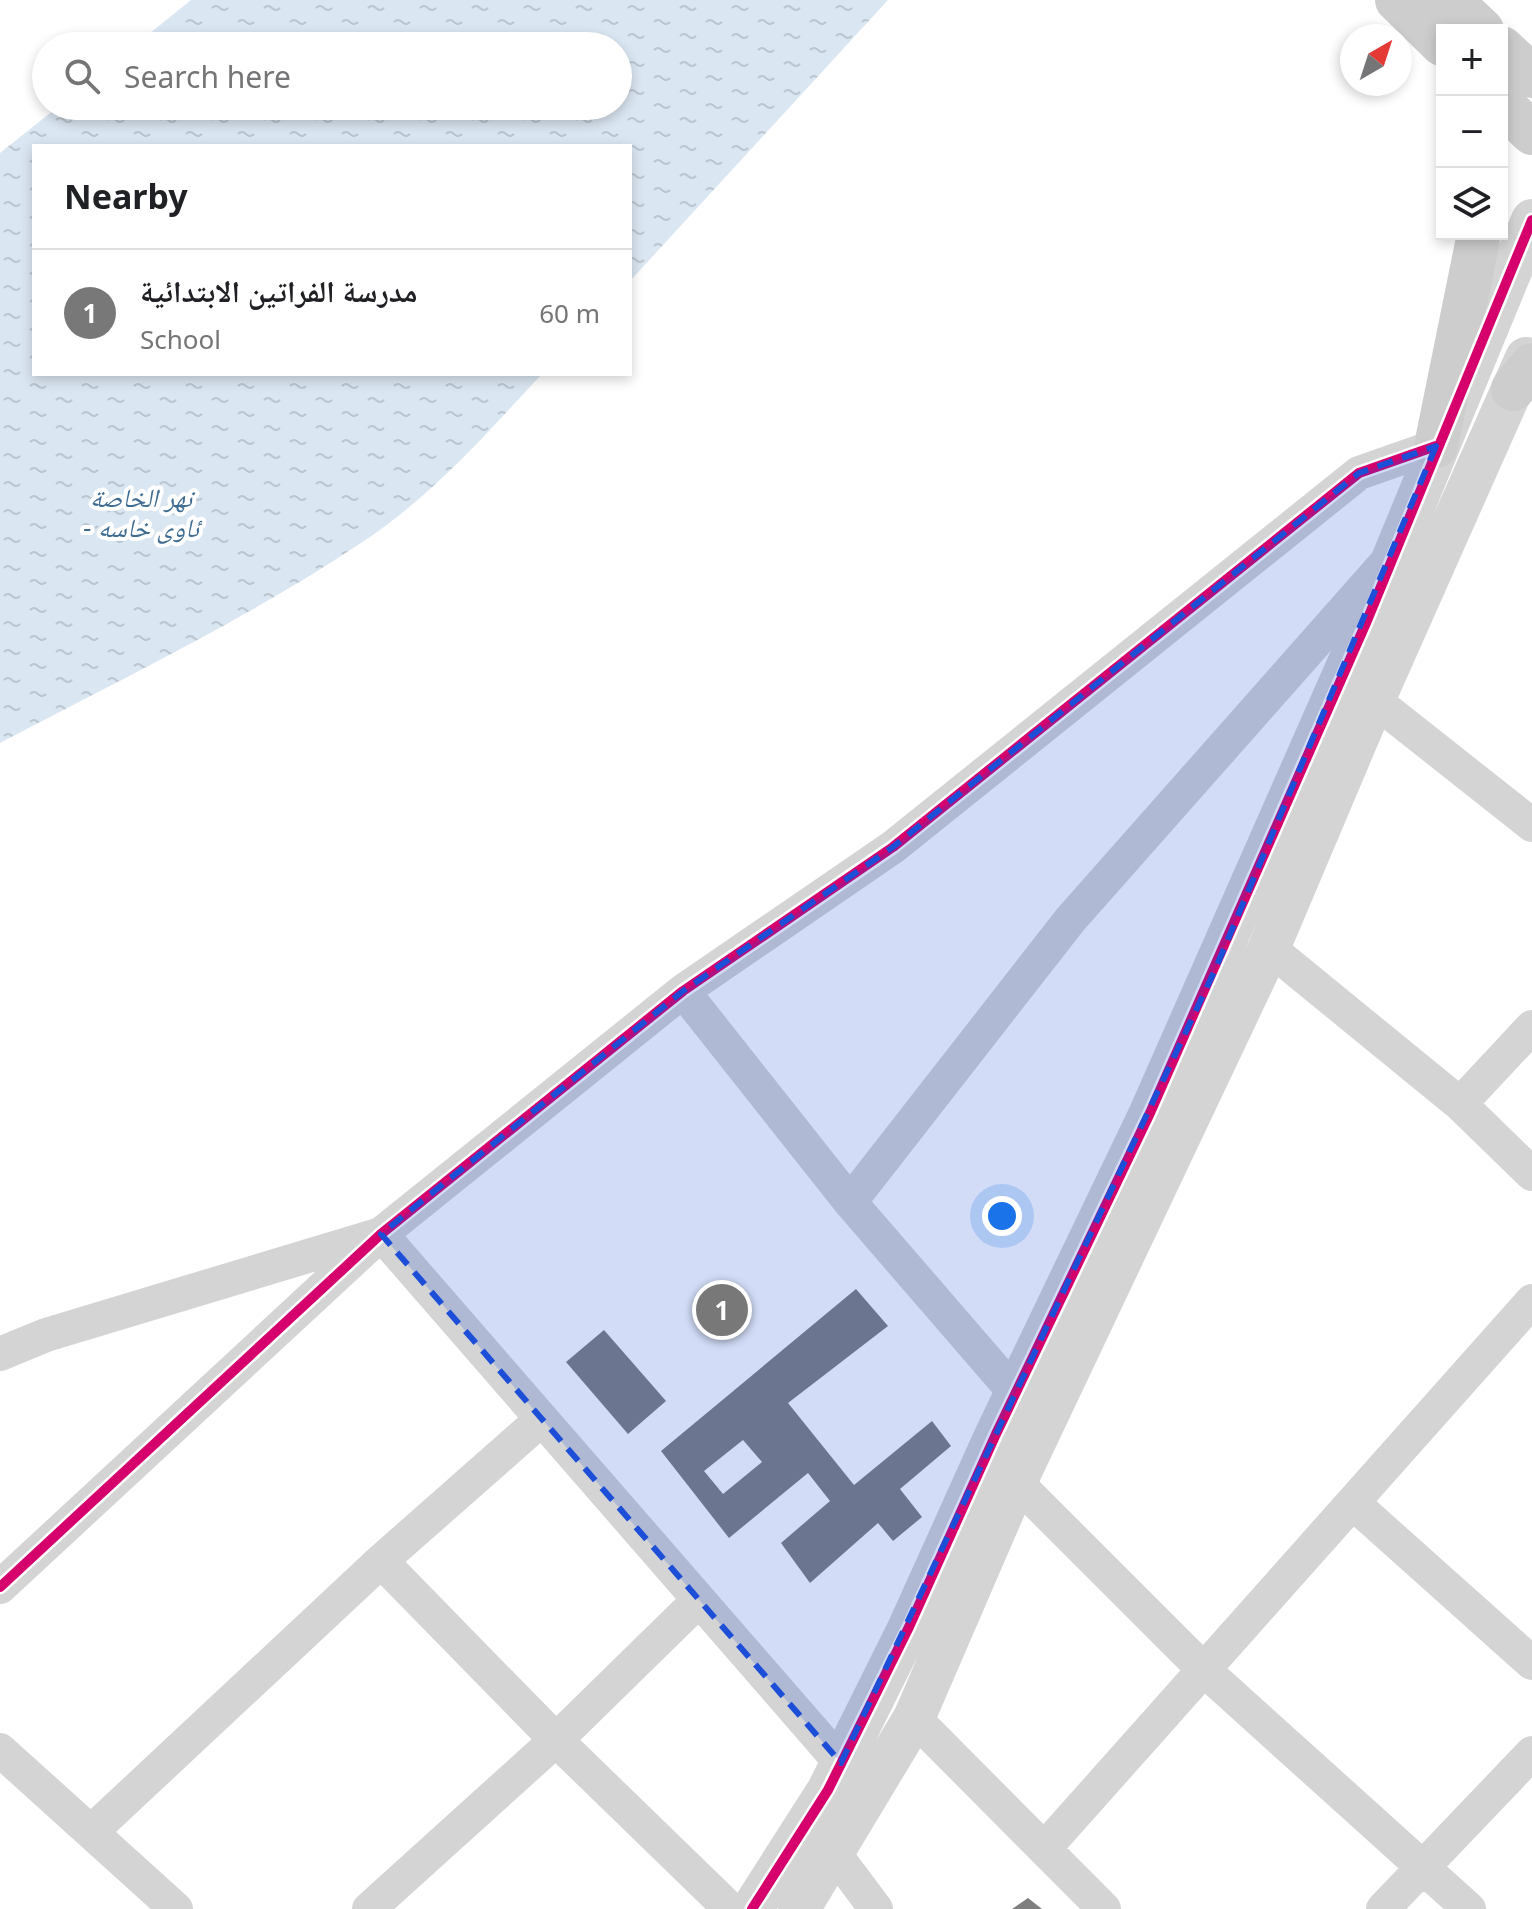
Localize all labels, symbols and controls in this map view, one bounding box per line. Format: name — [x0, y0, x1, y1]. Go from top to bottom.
north arrow — [1340, 24, 1412, 96]
map controls — [1436, 24, 1508, 240]
button: + — [1436, 24, 1508, 96]
search box — [32, 32, 632, 120]
icon: search — [60, 54, 104, 98]
text: Search here — [124, 56, 291, 97]
button: − — [1436, 96, 1508, 168]
button: layers — [1436, 168, 1508, 240]
text: Nearby — [64, 173, 188, 219]
text: مدرسة الفراتين الابتدائية — [140, 270, 418, 311]
text: 1 — [83, 295, 97, 331]
text: 60 m — [539, 295, 600, 331]
text: School — [140, 321, 221, 357]
water label: نهر الخاصة - ئاوی خاسە — [83, 479, 203, 545]
your location — [982, 1196, 1022, 1236]
pin: 1 — [696, 1280, 748, 1340]

